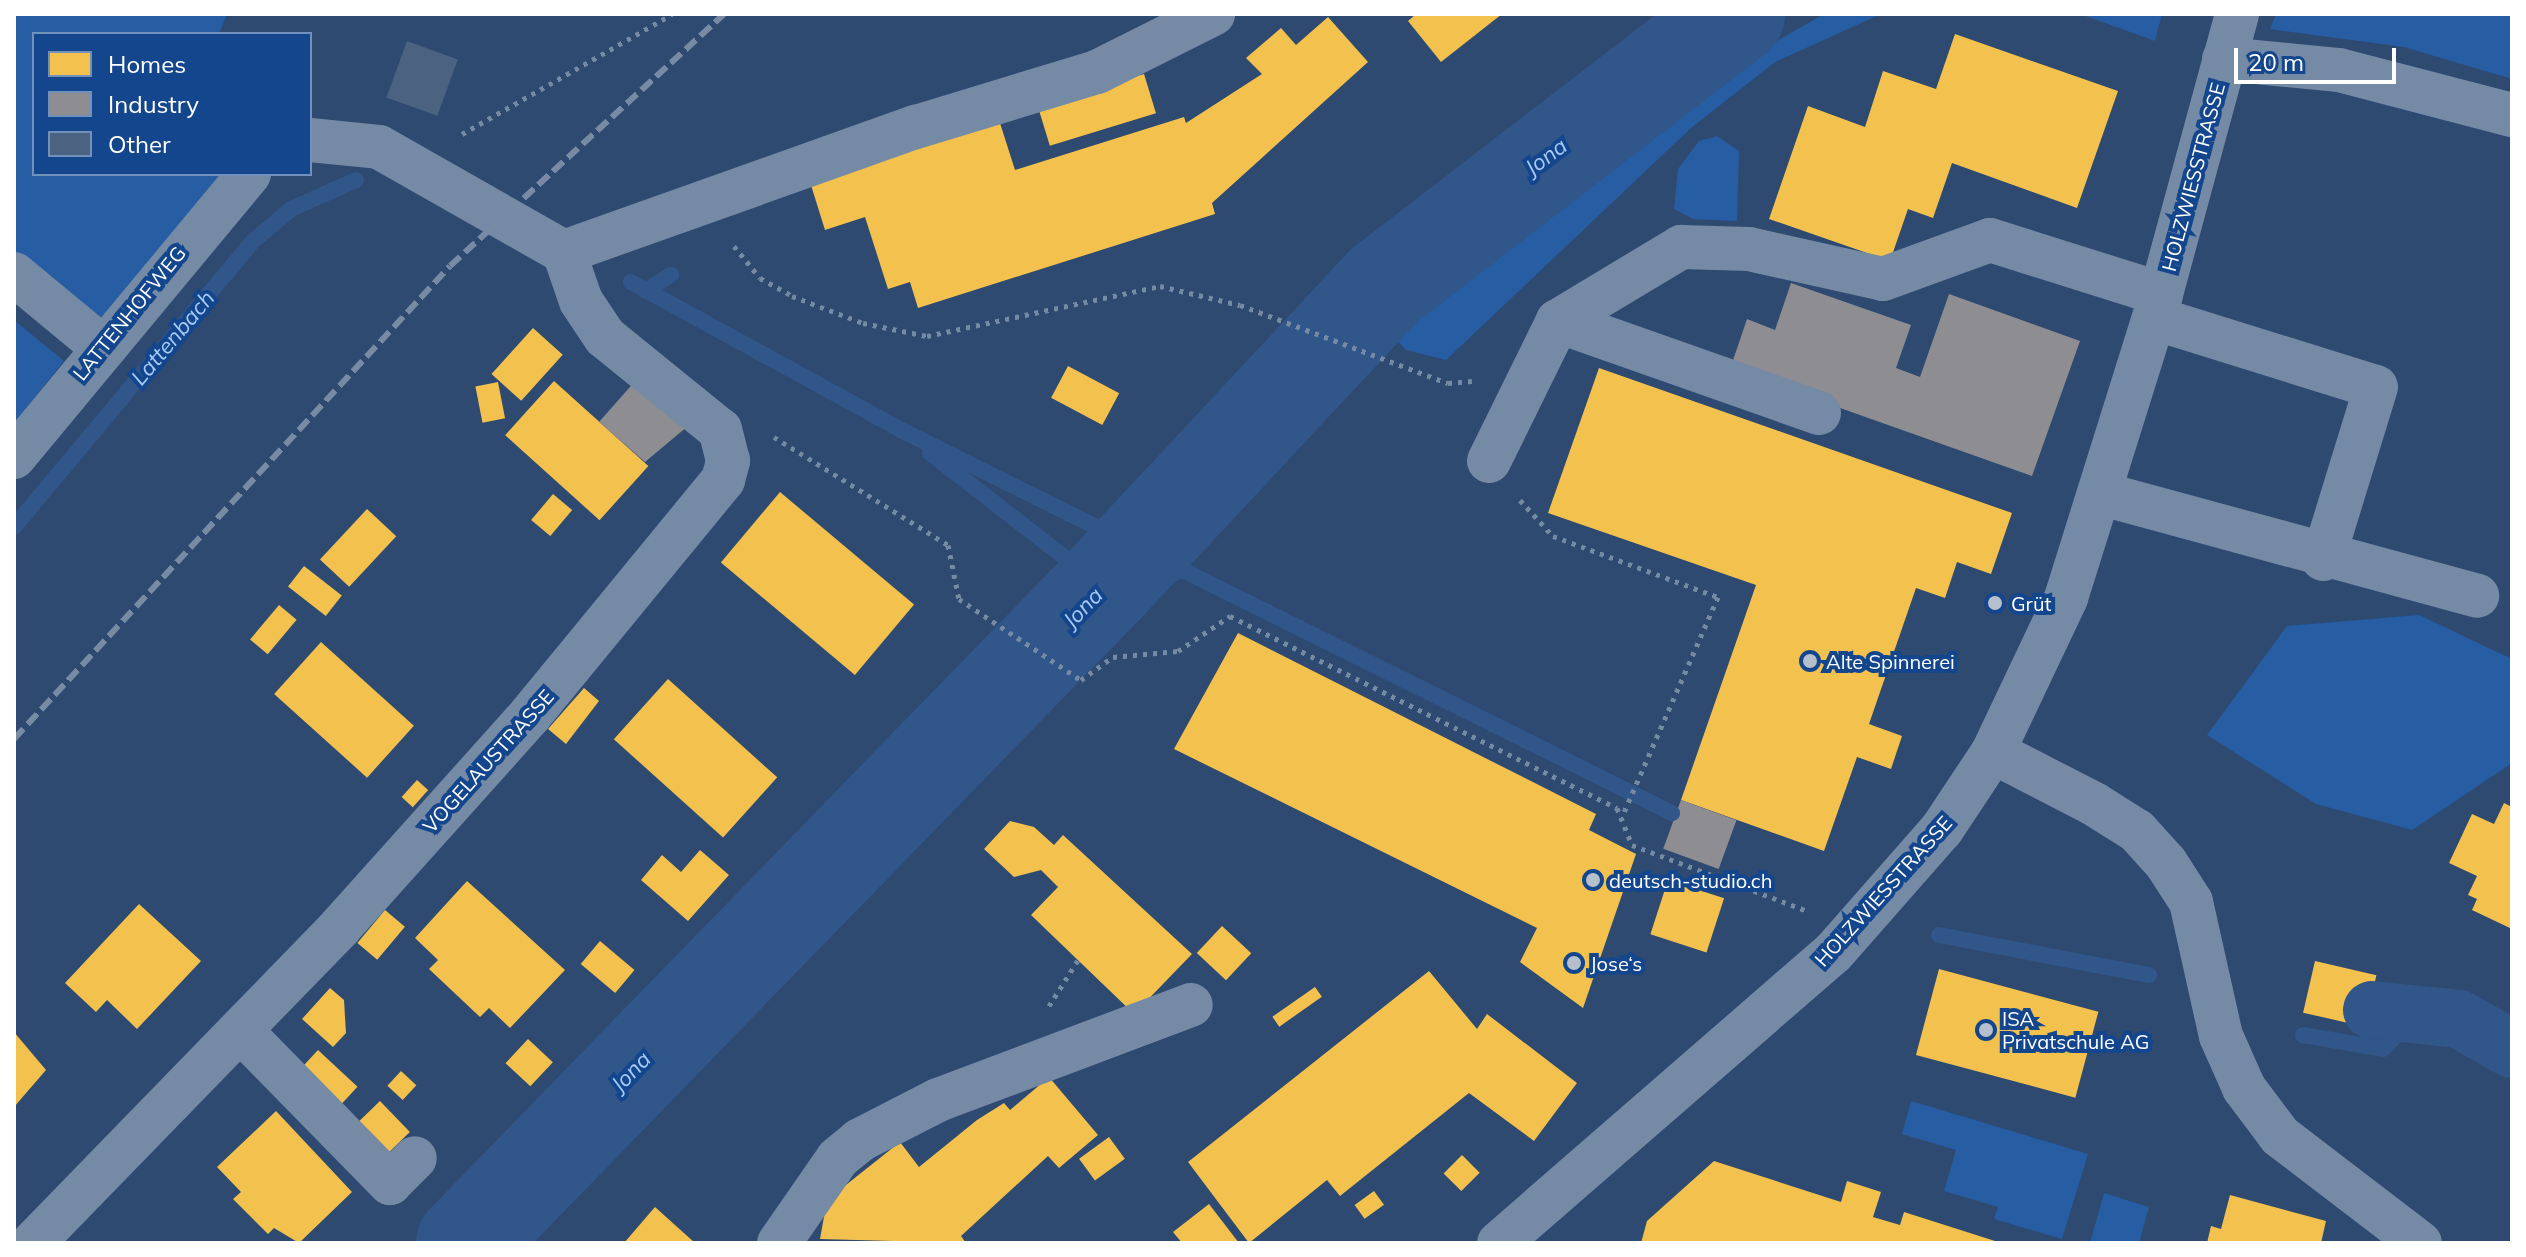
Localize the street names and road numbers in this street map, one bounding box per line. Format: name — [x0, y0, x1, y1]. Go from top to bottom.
street label: HOLZWIESSTRASSE — [2156, 80, 2230, 274]
street label: LATTENHOFWEG — [68, 241, 190, 385]
street label: VOGELAUSTRASSE — [417, 685, 559, 837]
street label: HOLZWIESSTRASSE — [1809, 811, 1957, 971]

